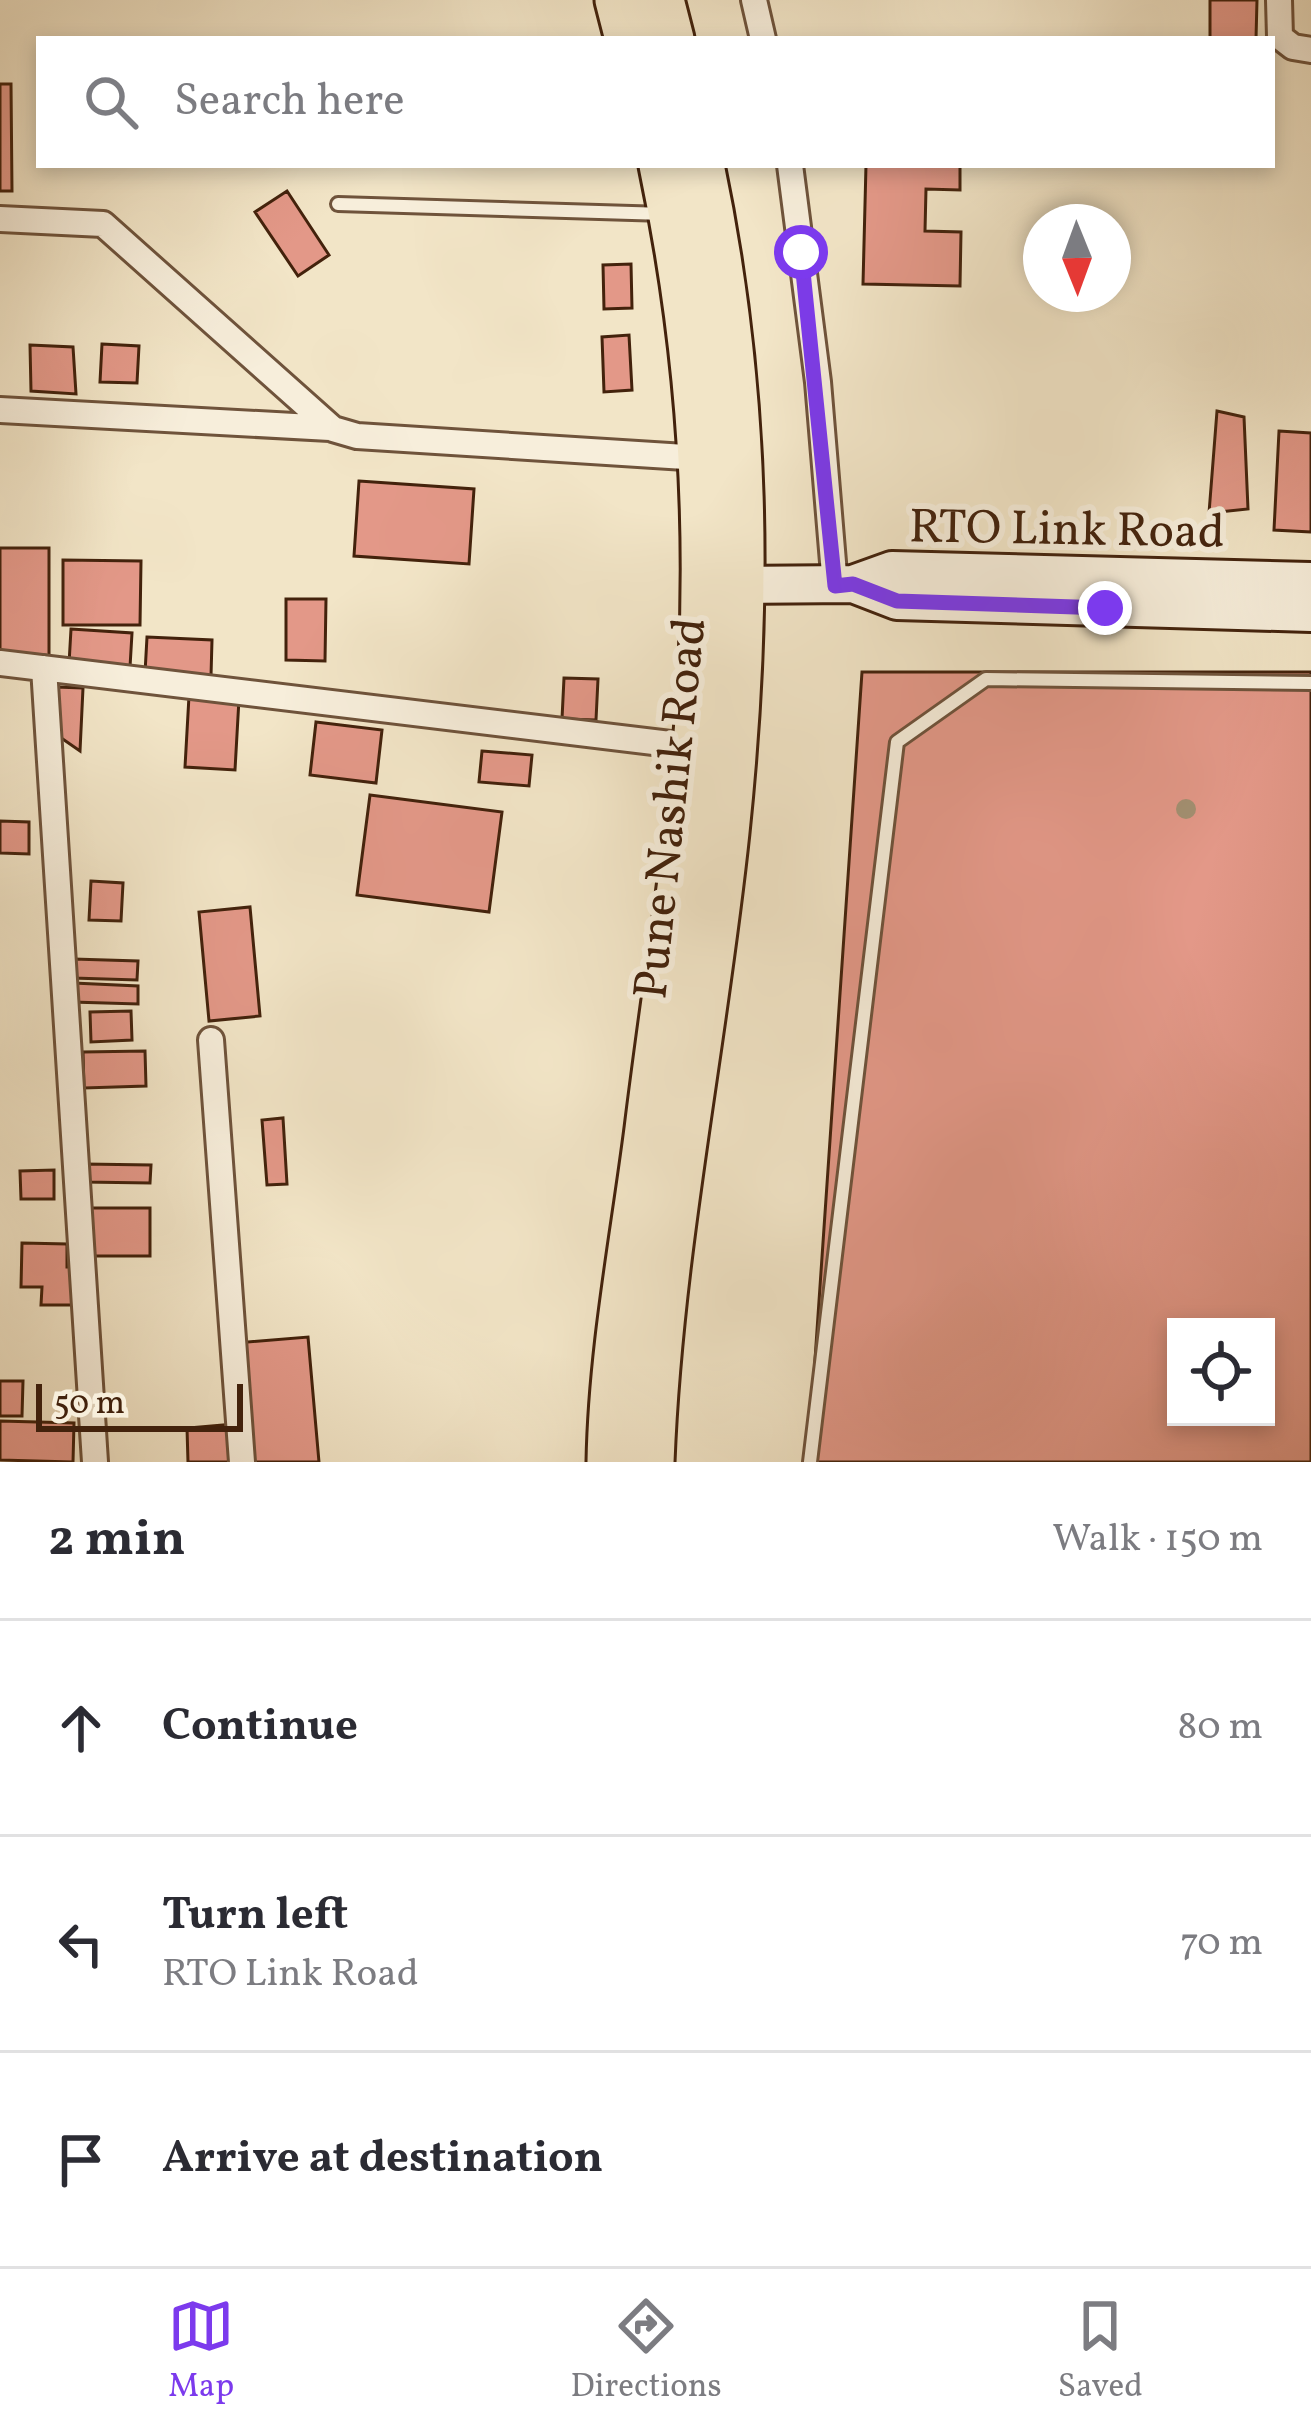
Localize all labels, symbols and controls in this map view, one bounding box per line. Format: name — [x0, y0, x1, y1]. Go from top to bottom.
search box — [36, 36, 1275, 168]
icon: search — [78, 69, 144, 135]
text: Search here — [174, 71, 405, 134]
north arrow — [1023, 204, 1131, 312]
route start — [774, 225, 828, 279]
street label: RTO Link Road — [908, 495, 1225, 568]
route end — [1078, 581, 1132, 635]
street label: Pune Nashik Road — [619, 614, 726, 1003]
map controls — [1167, 1318, 1275, 1426]
button: locate — [1167, 1318, 1275, 1426]
scale bar — [36, 1378, 243, 1431]
text: 50 m — [54, 1382, 125, 1428]
text: 2 min — [48, 1505, 186, 1576]
text: Walk · 150 m — [1052, 1513, 1263, 1567]
icon: ahead — [48, 1695, 114, 1761]
text: Continue — [162, 1696, 358, 1759]
text: 80 m — [1177, 1701, 1263, 1755]
text: Turn left — [162, 1885, 348, 1948]
icon: left — [48, 1911, 114, 1977]
text: 70 m — [1180, 1917, 1263, 1971]
text: RTO Link Road — [162, 1948, 419, 2002]
icon: arrive — [48, 2127, 114, 2193]
text: Arrive at destination — [162, 2128, 603, 2191]
tab: Map — [168, 2293, 234, 2411]
tab: Directions — [570, 2293, 722, 2411]
tab: Saved — [1058, 2293, 1143, 2411]

